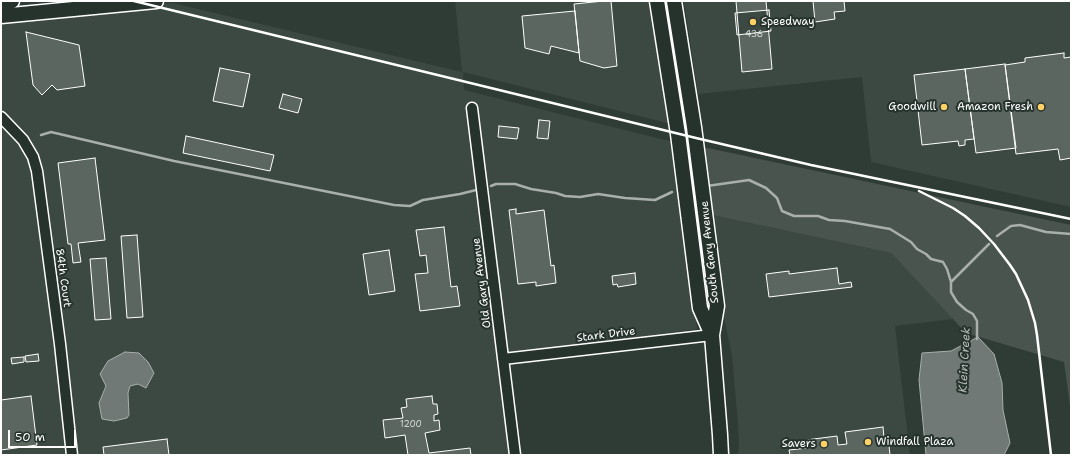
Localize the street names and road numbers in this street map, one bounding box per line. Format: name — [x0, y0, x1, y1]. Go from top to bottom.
street label: South Gary Avenue — [698, 200, 722, 304]
street label: Old Gary Avenue — [470, 237, 494, 329]
street label: 84th Court — [52, 248, 74, 308]
street label: Stark Drive — [576, 325, 636, 345]

